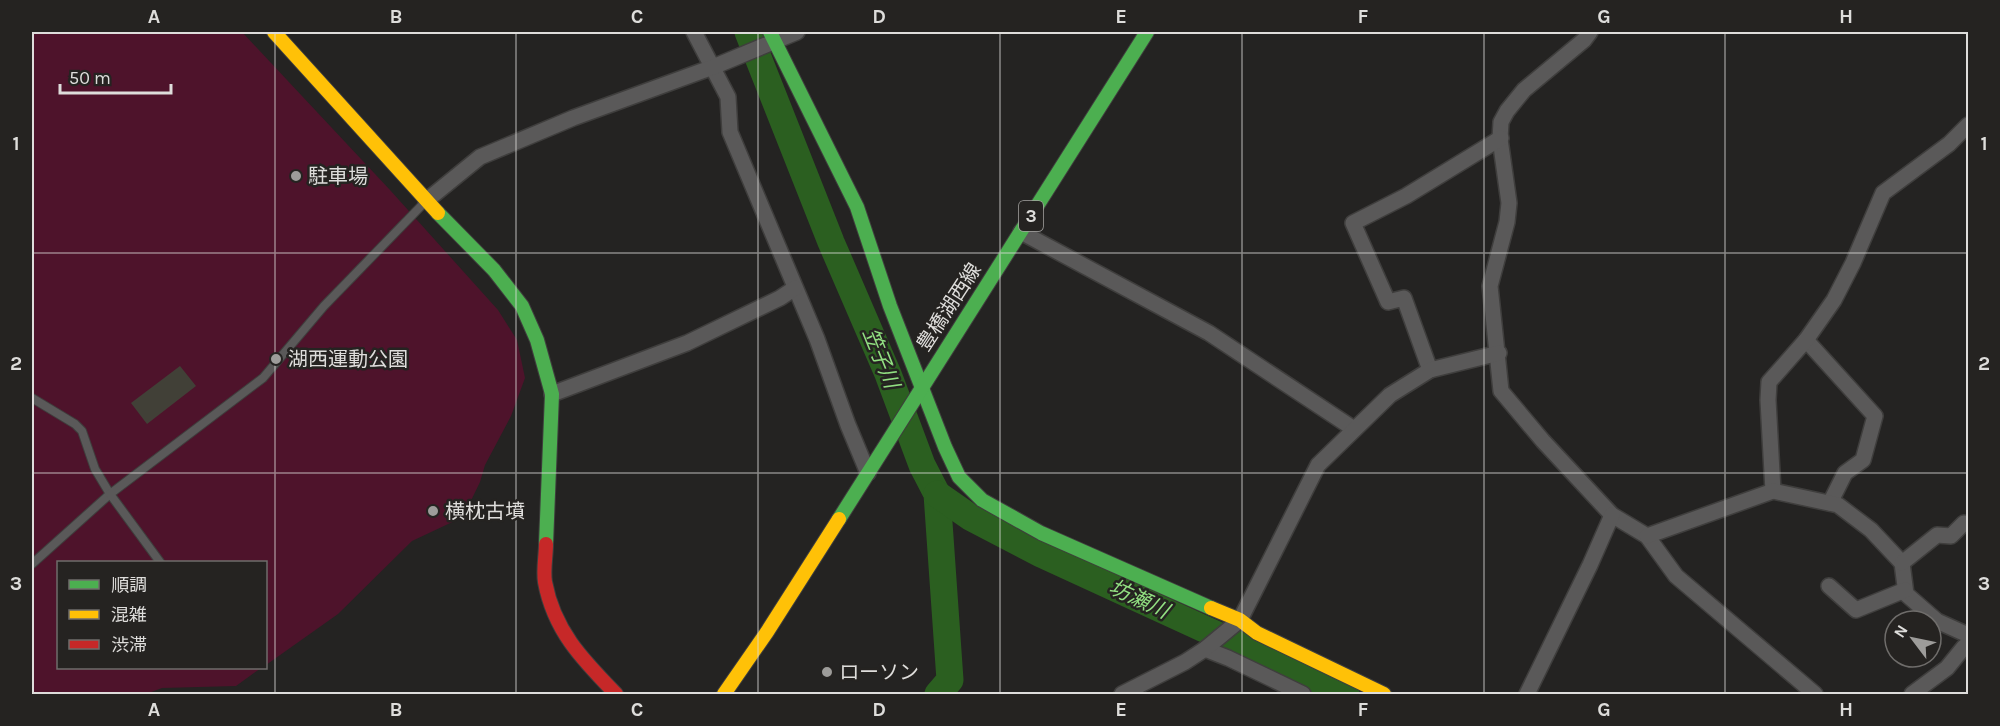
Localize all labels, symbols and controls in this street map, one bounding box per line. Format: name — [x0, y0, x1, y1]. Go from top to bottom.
text: A — [148, 5, 161, 28]
text: B — [390, 5, 402, 28]
text: C — [631, 5, 643, 28]
text: D — [872, 5, 886, 28]
text: E — [1115, 5, 1127, 28]
text: F — [1358, 5, 1369, 28]
text: G — [1597, 5, 1611, 28]
text: H — [1839, 5, 1853, 28]
scale bar — [60, 57, 171, 95]
text: 50 m — [69, 67, 111, 89]
text: 1 — [12, 132, 20, 155]
text: 1 — [1980, 132, 1988, 155]
place label: 駐車場 — [308, 165, 368, 188]
marker: 駐車場 — [289, 169, 303, 183]
road number: 3 — [1019, 201, 1043, 231]
street label: 豊橋湖西線 — [912, 259, 986, 355]
water label: 笠子川 — [858, 324, 905, 394]
place label: 湖西運動公園 — [288, 348, 408, 371]
text: 2 — [10, 352, 22, 375]
marker: 湖西運動公園 — [269, 352, 283, 366]
text: 2 — [1978, 352, 1990, 375]
place label: 横枕古墳 — [445, 500, 525, 523]
marker: 横枕古墳 — [426, 504, 440, 518]
legend — [57, 561, 267, 669]
text: 3 — [10, 572, 22, 595]
text: 3 — [1978, 572, 1990, 595]
text: 順調 — [111, 574, 147, 596]
water label: 坊瀬川 — [1105, 575, 1174, 624]
text: 混雑 — [111, 604, 147, 626]
north arrow — [1883, 609, 1943, 669]
text: N — [1890, 621, 1912, 641]
text: 渋滞 — [111, 634, 147, 656]
place label: ローソン — [839, 661, 919, 684]
marker: ローソン — [820, 665, 834, 679]
text: A — [148, 698, 161, 721]
text: B — [390, 698, 402, 721]
text: C — [631, 698, 643, 721]
text: D — [872, 698, 886, 721]
text: E — [1115, 698, 1127, 721]
text: F — [1358, 698, 1369, 721]
text: G — [1597, 698, 1611, 721]
text: H — [1839, 698, 1853, 721]

